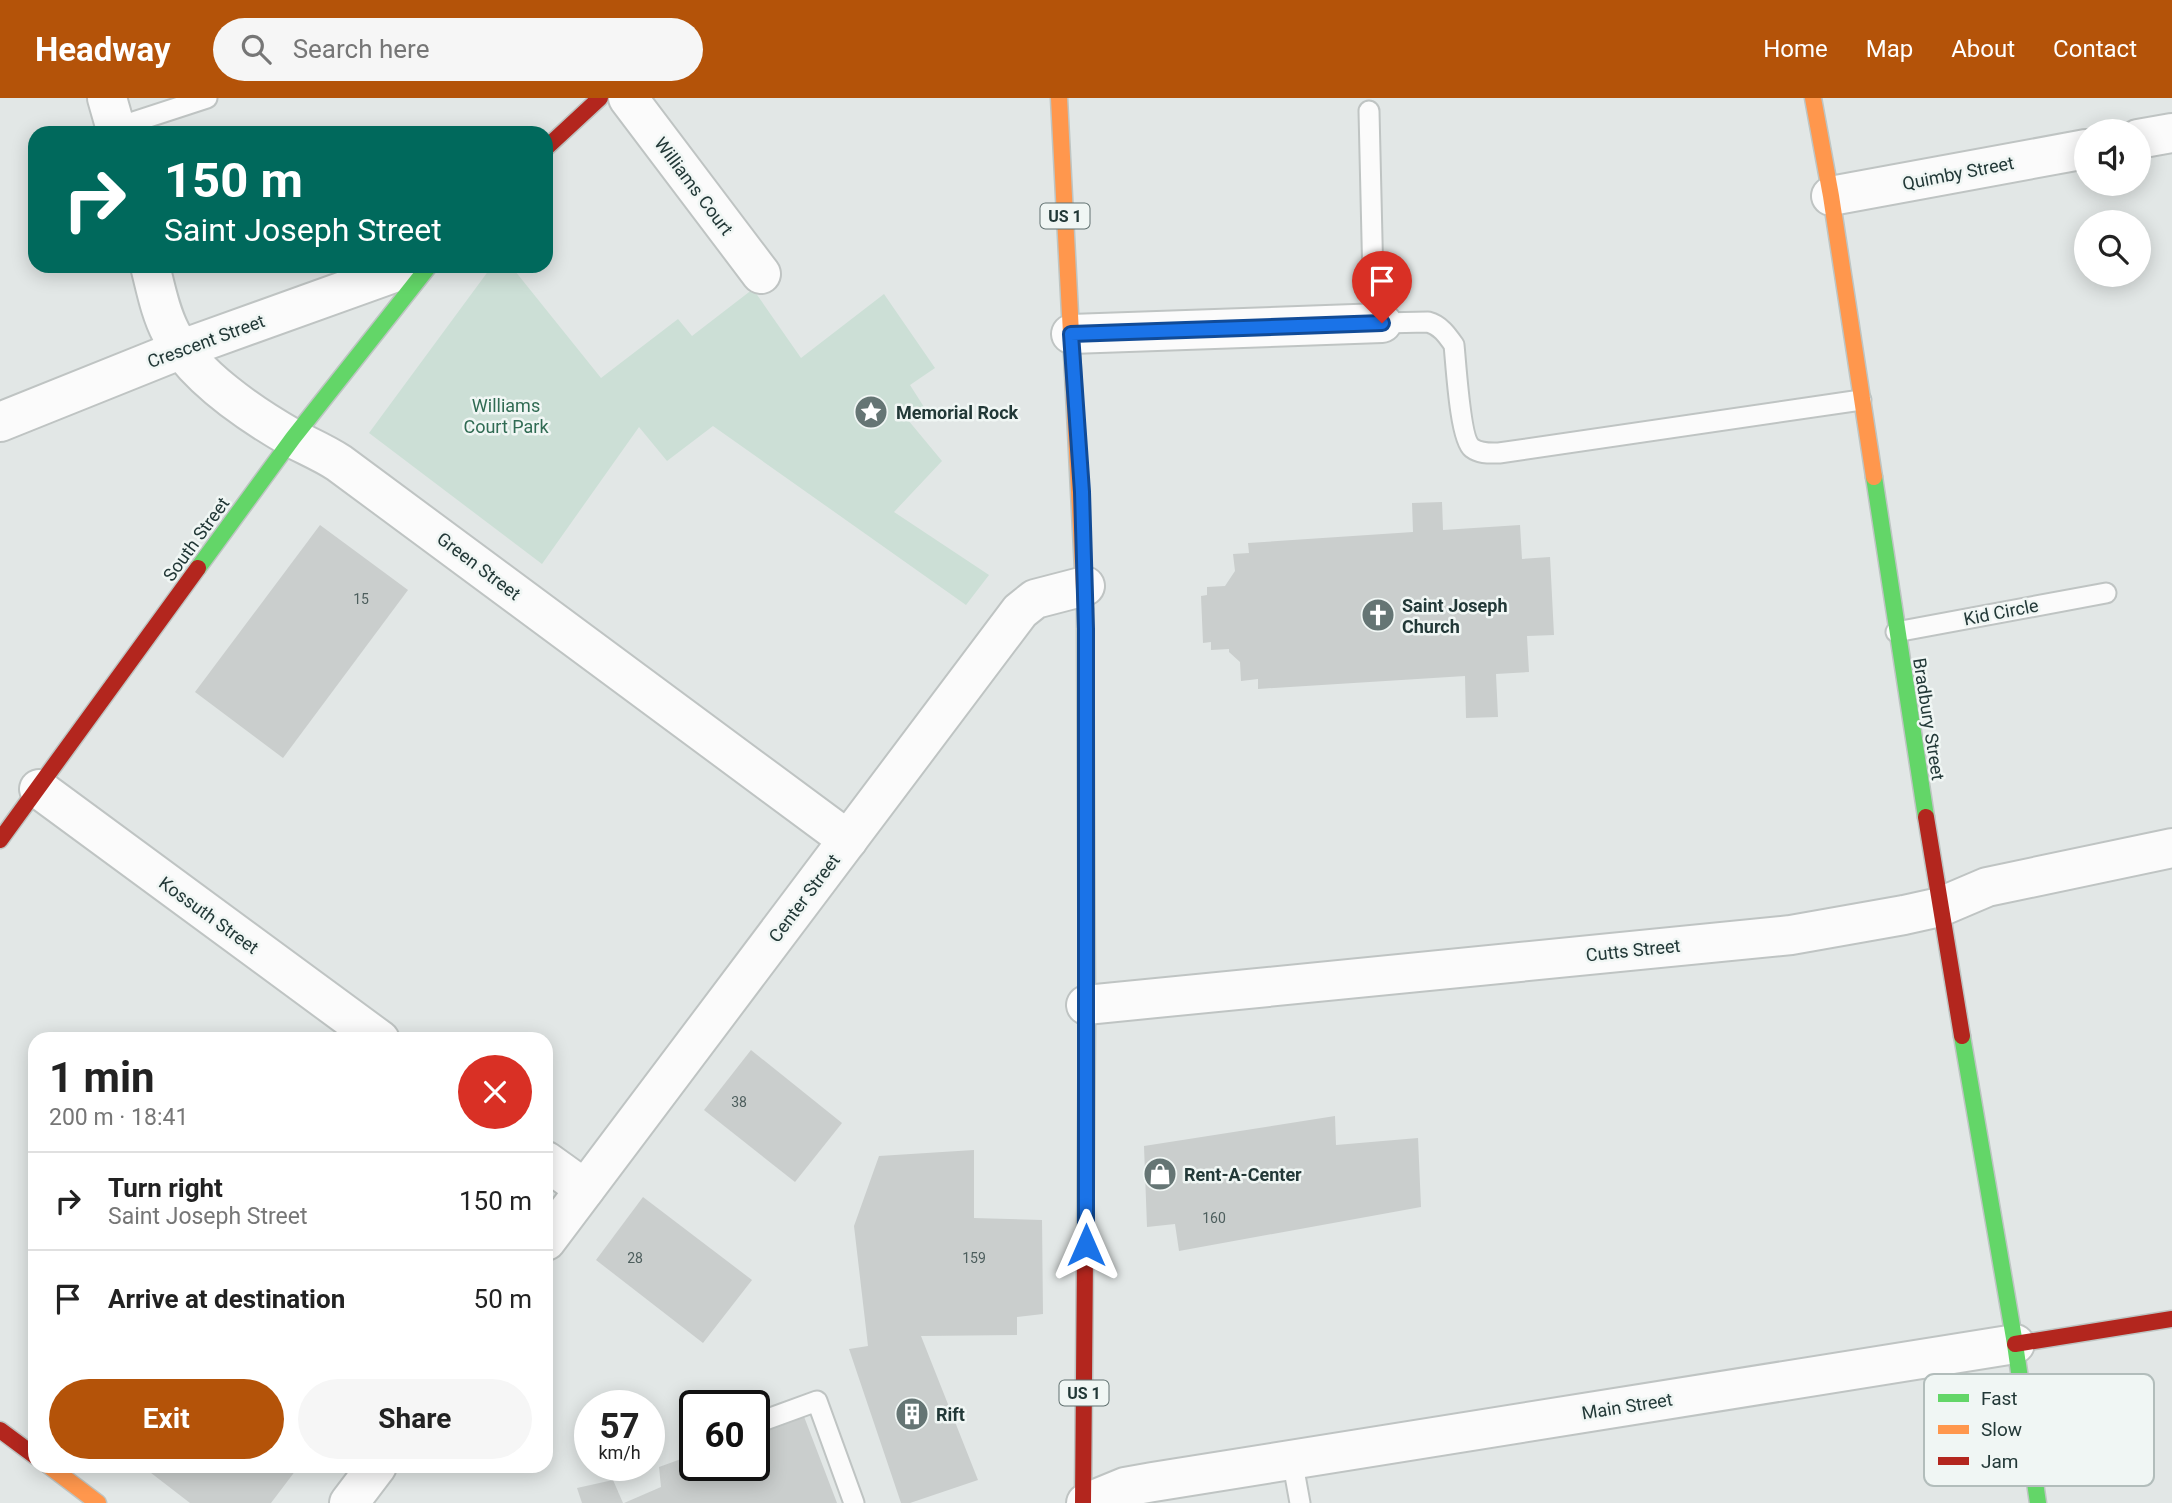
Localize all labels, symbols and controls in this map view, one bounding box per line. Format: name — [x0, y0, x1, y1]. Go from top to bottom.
search box — [213, 18, 703, 81]
text: Headway — [35, 30, 171, 69]
icon: search — [237, 30, 275, 68]
text: Search here — [293, 34, 429, 64]
text: Home — [1763, 35, 1828, 63]
text: Map — [1866, 35, 1913, 63]
text: About — [1951, 35, 2015, 63]
text: Contact — [2053, 35, 2137, 63]
map controls — [2074, 119, 2151, 287]
button: sound — [2074, 119, 2151, 196]
street label: Williams Court — [650, 133, 738, 239]
text: 150 m — [164, 152, 303, 209]
street label: Quimby Street — [1901, 152, 2016, 194]
icon: right — [49, 154, 140, 245]
road number: US 1 — [1040, 204, 1090, 228]
button: search — [2074, 210, 2151, 287]
text: Saint Joseph Street — [164, 211, 442, 249]
pin — [1352, 251, 1412, 323]
icon: arrive — [1363, 262, 1401, 300]
street label: Crescent Street — [145, 310, 268, 372]
place icon: Memorial Rock — [852, 393, 890, 431]
park label: Williams Court Park — [463, 395, 549, 437]
place label: Memorial Rock — [896, 402, 1019, 423]
street label: South Street — [159, 493, 234, 585]
street label: Green Street — [433, 528, 525, 604]
house number: 15 — [353, 591, 369, 607]
street label: Kid Circle — [1962, 594, 2040, 630]
place label: Saint Joseph Church — [1402, 595, 1508, 637]
church icon: Saint Joseph Church — [1359, 596, 1397, 634]
street label: Bradbury Street — [1909, 656, 1949, 782]
street label: Center Street — [764, 850, 844, 946]
street label: Kossuth Street — [155, 872, 263, 958]
street label: Cutts Street — [1585, 935, 1681, 965]
text: 1 min — [49, 1053, 155, 1102]
button: close — [458, 1055, 532, 1129]
house number: 38 — [731, 1094, 747, 1110]
text: 200 m · 18:41 — [49, 1104, 188, 1131]
shop icon: Rent-A-Center — [1141, 1155, 1179, 1193]
place label: Rent-A-Center — [1184, 1164, 1302, 1185]
text: Turn right — [108, 1173, 223, 1203]
icon: right — [49, 1182, 87, 1220]
text: 150 m — [459, 1186, 532, 1216]
text: Saint Joseph Street — [108, 1203, 308, 1230]
position arrow — [1049, 1208, 1123, 1282]
house number: 160 — [1202, 1210, 1226, 1226]
house number: 28 — [627, 1250, 643, 1266]
house number: 159 — [962, 1250, 986, 1266]
icon: arrive — [49, 1280, 87, 1318]
text: Arrive at destination — [108, 1284, 345, 1314]
text: 50 m — [474, 1284, 532, 1314]
legend — [1924, 1374, 2154, 1486]
button: Exit — [49, 1379, 284, 1459]
button: Share — [298, 1379, 532, 1459]
road number: US 1 — [1060, 1380, 1108, 1406]
text: Fast — [1981, 1387, 2018, 1410]
street label: Main Street — [1580, 1388, 1674, 1424]
speed limit sign: 60 — [679, 1390, 770, 1481]
building icon: Rift — [893, 1395, 931, 1433]
place label: Rift — [936, 1404, 965, 1425]
text: 57 — [599, 1406, 640, 1447]
text: Slow — [1981, 1418, 2022, 1441]
text: km/h — [598, 1442, 641, 1463]
text: Jam — [1981, 1450, 2018, 1473]

